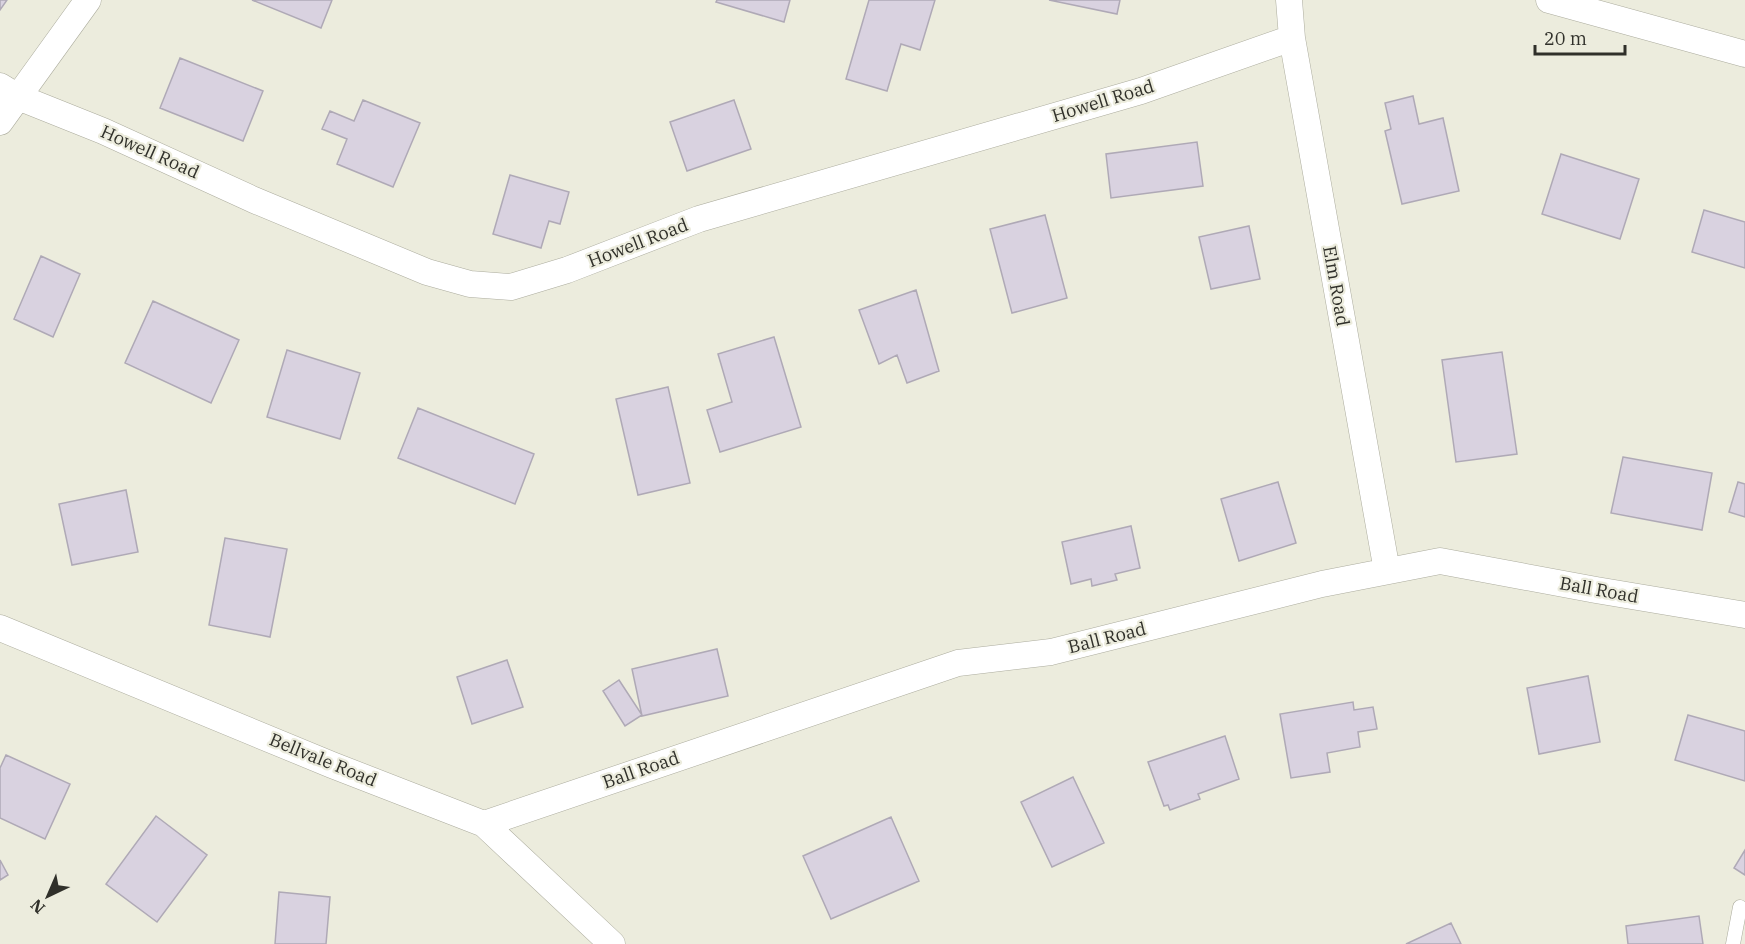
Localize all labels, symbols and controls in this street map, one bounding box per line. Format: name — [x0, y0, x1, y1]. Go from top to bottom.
scale bar — [1535, 18, 1625, 56]
text: 20 m — [1544, 27, 1587, 50]
street label: Howell Road — [1049, 74, 1157, 127]
street label: Howell Road — [97, 120, 203, 184]
street label: Howell Road — [584, 213, 691, 272]
street label: Elm Road — [1318, 244, 1355, 328]
street label: Ball Road — [1558, 571, 1640, 608]
street label: Ball Road — [1065, 617, 1148, 658]
street label: Bellvale Road — [266, 728, 380, 792]
street label: Ball Road — [599, 746, 682, 793]
north arrow — [18, 866, 78, 926]
text: N — [26, 895, 49, 918]

